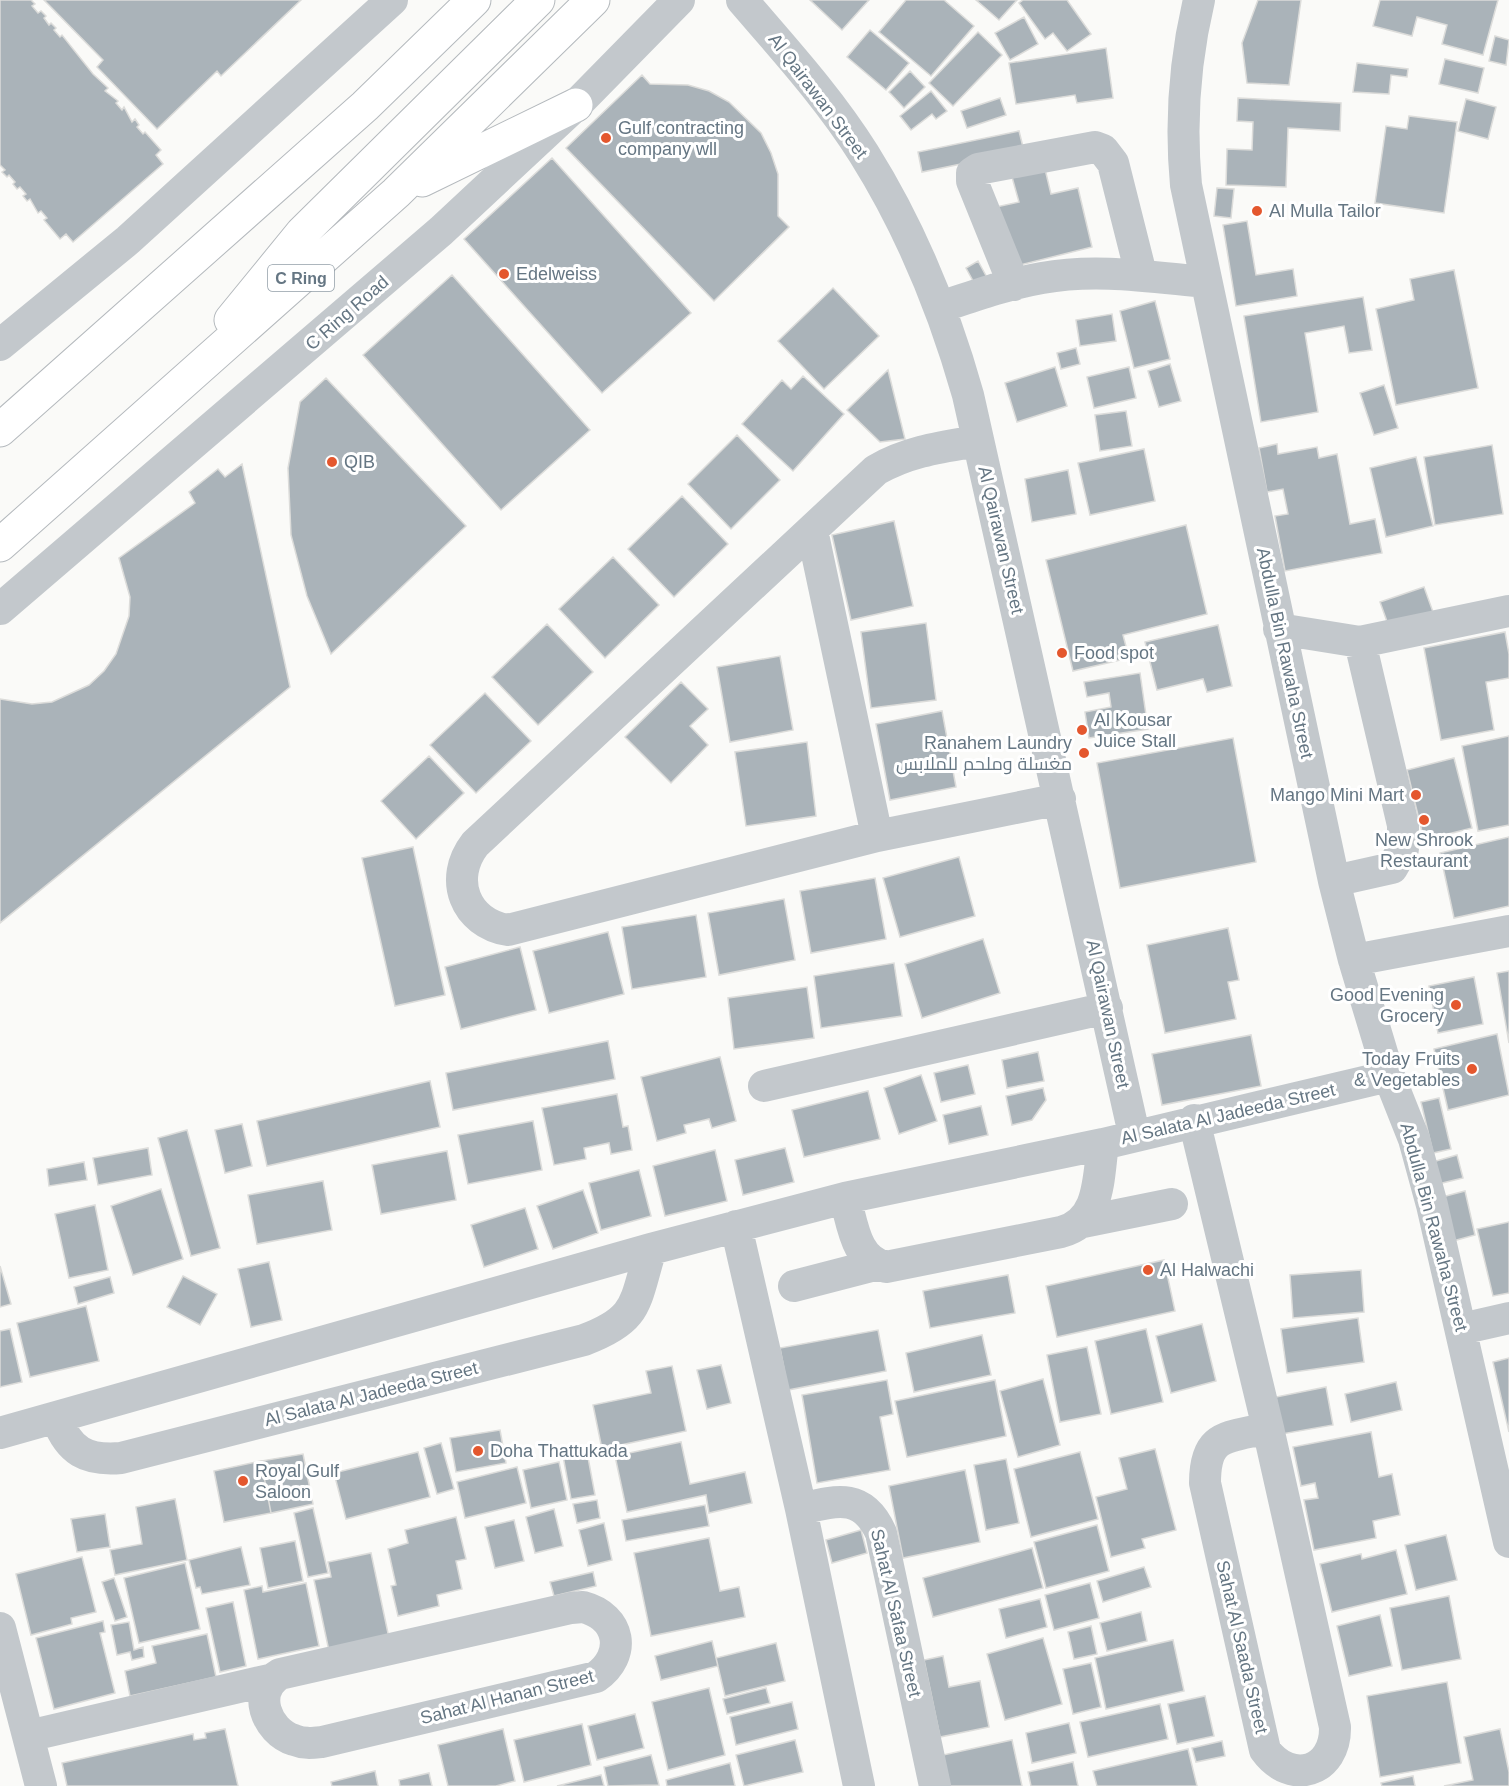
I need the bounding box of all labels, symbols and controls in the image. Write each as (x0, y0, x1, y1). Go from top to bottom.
street label: Al Qairawan Street (765, 30, 871, 162)
place label: Gulf contracting company wll (618, 118, 744, 159)
marker: Gulf contracting company wll (599, 131, 613, 145)
place label: Al Mulla Tailor (1269, 201, 1381, 221)
marker: Al Mulla Tailor (1250, 204, 1264, 218)
place label: Edelweiss (516, 264, 597, 284)
road number: C Ring (268, 265, 334, 291)
marker: Edelweiss (497, 267, 511, 281)
street label: C Ring Road (302, 272, 392, 354)
place label: QIB (344, 452, 375, 472)
marker: QIB (325, 455, 339, 469)
street label: Al Qairawan Street (974, 464, 1028, 616)
street label: Abdulla Bin Rawaha Street (1253, 546, 1317, 760)
place label: Food spot (1074, 643, 1154, 663)
marker: Food spot (1055, 646, 1069, 660)
place label: Al Kousar Juice Stall (1094, 710, 1176, 751)
marker: Al Kousar Juice Stall (1075, 723, 1089, 737)
place label: Ranahem Laundry مغسلة وملحم للملابس (896, 733, 1072, 776)
marker: Ranahem Laundry مغسلة وملحم للملابس (1077, 746, 1091, 760)
place label: Mango Mini Mart (1270, 785, 1404, 805)
marker: Mango Mini Mart (1409, 788, 1423, 802)
marker: New Shrook Restaurant (1417, 813, 1431, 827)
place label: New Shrook Restaurant (1375, 830, 1474, 871)
street label: Al Qairawan Street (1083, 938, 1133, 1090)
place label: Good Evening Grocery (1330, 985, 1444, 1026)
marker: Good Evening Grocery (1449, 998, 1463, 1012)
place label: Today Fruits & Vegetables (1354, 1049, 1460, 1090)
marker: Today Fruits & Vegetables (1465, 1062, 1479, 1076)
street label: Al Salata Al Jadeeda Street (1119, 1080, 1337, 1148)
street label: Abdulla Bin Rawaha Street (1396, 1121, 1472, 1333)
place label: Al Halwachi (1160, 1260, 1254, 1280)
marker: Al Halwachi (1141, 1263, 1155, 1277)
street label: Al Salata Al Jadeeda Street (262, 1358, 480, 1430)
place label: Doha Thattukada (490, 1441, 629, 1461)
marker: Doha Thattukada (471, 1444, 485, 1458)
place label: Royal Gulf Saloon (255, 1461, 340, 1502)
marker: Royal Gulf Saloon (236, 1474, 250, 1488)
street label: Sahat Al Safaa Street (867, 1527, 925, 1699)
street label: Sahat Al Saada Street (1212, 1558, 1272, 1736)
street label: Sahat Al Hanan Street (418, 1666, 596, 1728)

